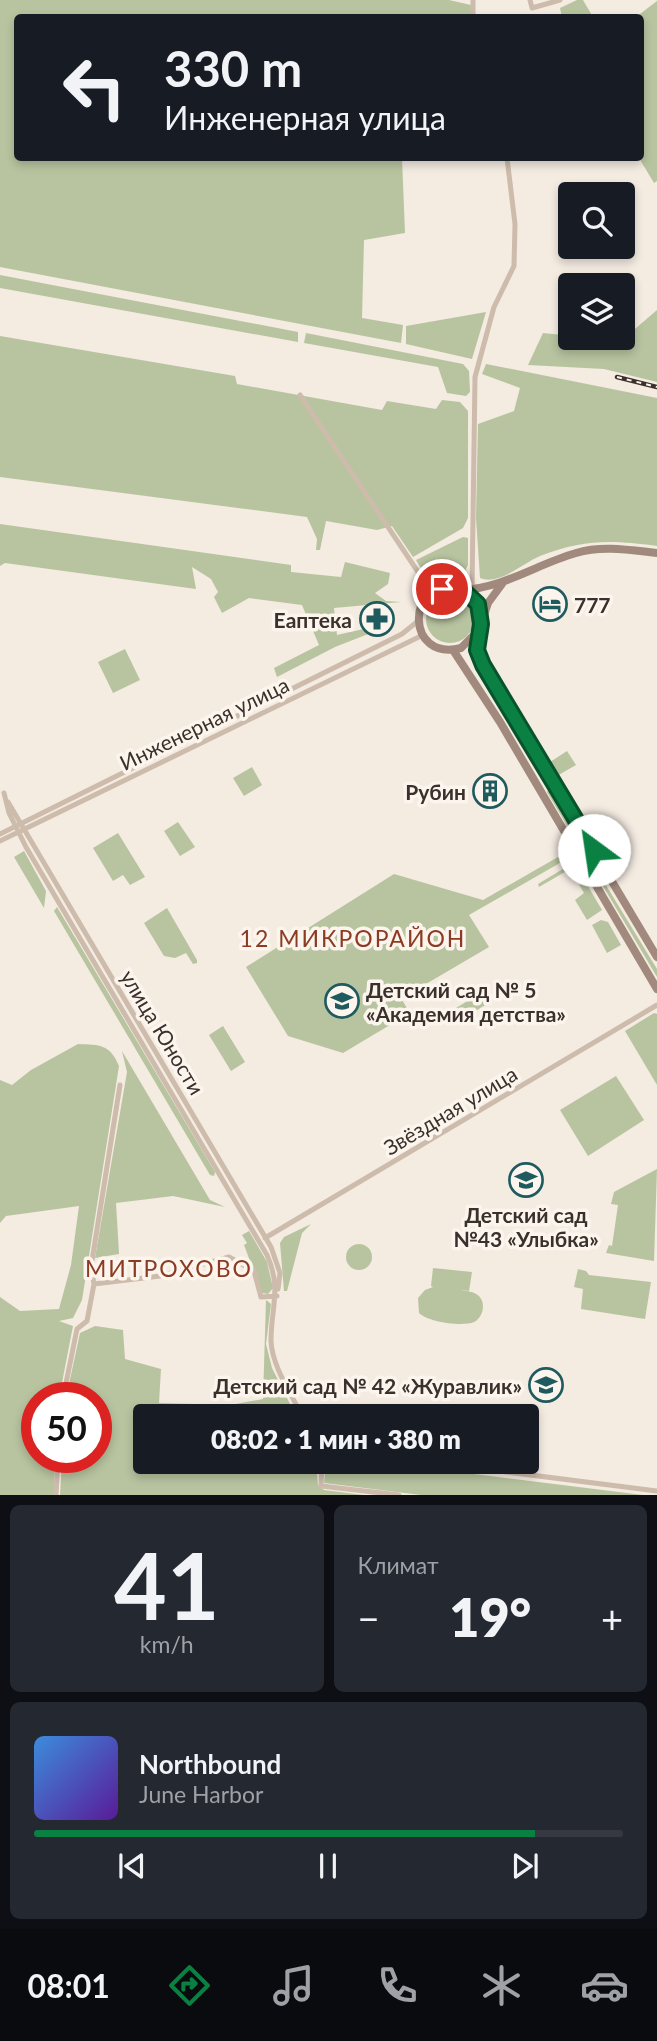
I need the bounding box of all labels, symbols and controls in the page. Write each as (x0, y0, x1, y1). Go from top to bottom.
text: 330 m (164, 39, 302, 97)
icon: left (49, 42, 140, 133)
text: Инженерная улица (164, 98, 446, 137)
map controls (558, 182, 635, 350)
button: search (558, 182, 635, 259)
button: layers (558, 273, 635, 350)
pin (412, 559, 472, 619)
icon: arrive (423, 570, 461, 608)
hotel icon: 777 (531, 585, 569, 623)
place label: 777 (574, 592, 611, 617)
pharmacy icon: Еаптека (358, 600, 396, 638)
place label: Еаптека (274, 607, 352, 632)
street label: Инженерная улица (115, 671, 293, 775)
building icon: Рубин (471, 772, 509, 810)
place label: Рубин (405, 779, 466, 804)
position arrow (557, 813, 631, 887)
district label: 12 МИКРОРАЙОН (240, 924, 466, 952)
street label: улица Юности (116, 965, 210, 1099)
place label: Детский сад № 5 «Академия детства» (366, 977, 566, 1026)
school or university icon: Детский сад № 5 «Академия детства» (323, 982, 361, 1020)
street label: Звёздная улица (379, 1060, 521, 1160)
school or university icon: Детский сад №43 «Улыбка» (507, 1161, 545, 1199)
place label: Детский сад №43 «Улыбка» (453, 1202, 599, 1251)
district label: МИТРОХОВО (85, 1254, 253, 1282)
school or university icon: Детский сад № 42 «Журавлик» (527, 1366, 565, 1404)
place label: Детский сад № 42 «Журавлик» (214, 1373, 522, 1398)
speed limit sign: 50 (21, 1382, 112, 1473)
text: 08:02 · 1 мин · 380 m (211, 1423, 461, 1455)
text: 41 (114, 1530, 220, 1639)
text: Климат (358, 1551, 439, 1579)
text: 19° (449, 1586, 531, 1648)
text: − (358, 1595, 380, 1641)
text: + (601, 1595, 623, 1641)
text: km/h (140, 1630, 194, 1658)
text: Northbound (139, 1748, 281, 1780)
text: June Harbor (139, 1780, 263, 1808)
icon: previous (113, 1847, 151, 1885)
icon: pause (309, 1847, 347, 1885)
icon: next (506, 1847, 544, 1885)
icon: directions (165, 1961, 214, 2010)
icon: music (269, 1961, 318, 2010)
icon: phone (373, 1961, 422, 2010)
icon: climate (477, 1961, 526, 2010)
icon: car (580, 1961, 629, 2010)
text: 08:01 (27, 1966, 110, 2005)

